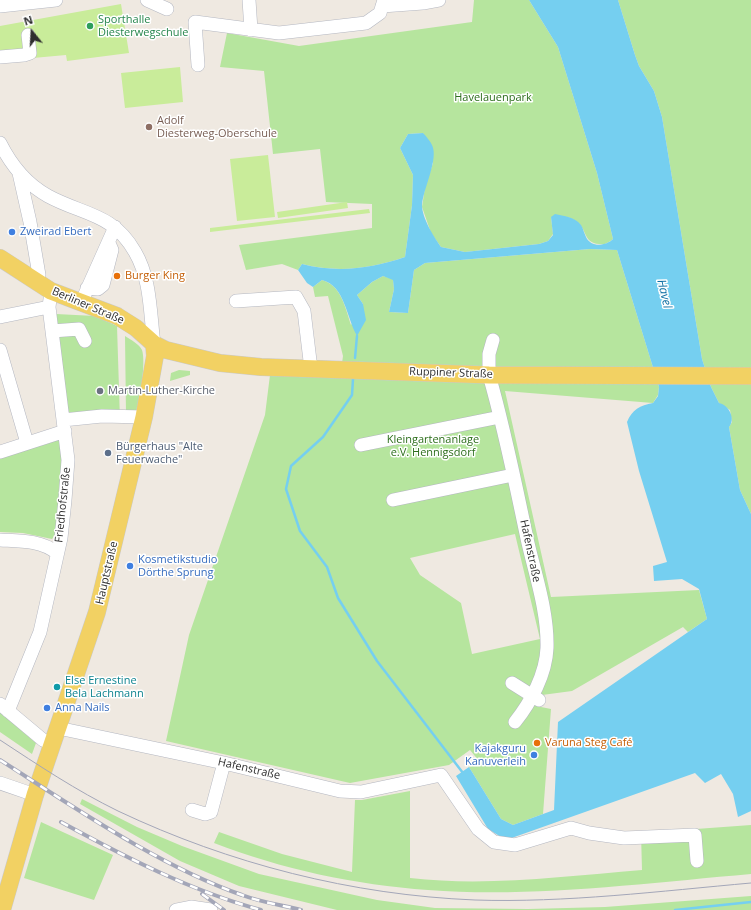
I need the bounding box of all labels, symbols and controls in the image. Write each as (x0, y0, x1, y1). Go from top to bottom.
north arrow (12, 12, 52, 52)
text: N (22, 12, 35, 29)
place label: Sporthalle Diesterwegschule (98, 13, 188, 39)
marker: Sporthalle Diesterwegschule (85, 21, 95, 31)
park label: Havelauenpark (454, 91, 532, 105)
place label: Adolf Diesterweg-Oberschule (157, 114, 277, 140)
marker: Adolf Diesterweg-Oberschule (144, 122, 154, 132)
place label: Zweirad Ebert (20, 225, 91, 239)
marker: Zweirad Ebert (7, 227, 17, 237)
place label: Burger King (125, 269, 185, 283)
marker: Burger King (112, 271, 122, 281)
water label: Havel (654, 278, 674, 310)
street label: Berliner Straße (50, 285, 126, 327)
street label: Ruppiner Straße (409, 365, 493, 381)
place label: Martin-Luther-Kirche (108, 384, 215, 398)
marker: Martin-Luther-Kirche (95, 386, 105, 396)
park label: Kleingartenanlage e.V. Hennigsdorf (387, 433, 479, 459)
place label: Bürgerhaus "Alte Feuerwache" (116, 440, 203, 466)
marker: Bürgerhaus "Alte Feuerwache" (103, 448, 113, 458)
street label: Friedhofstraße (52, 467, 74, 543)
street label: Hafenstraße (517, 519, 543, 583)
street label: Hauptstraße (93, 540, 121, 606)
place label: Kosmetikstudio Dörthe Sprung (138, 553, 217, 579)
marker: Kosmetikstudio Dörthe Sprung (125, 561, 135, 571)
place label: Else Ernestine Bela Lachmann (65, 674, 144, 700)
marker: Else Ernestine Bela Lachmann (52, 682, 62, 692)
place label: Anna Nails (55, 701, 110, 715)
marker: Anna Nails (42, 703, 52, 713)
place label: Varuna Steg Café (545, 736, 633, 750)
marker: Varuna Steg Café (532, 738, 542, 748)
place label: Kajakguru Kanuverleih (465, 742, 526, 768)
marker: Kajakguru Kanuverleih (529, 750, 539, 760)
street label: Hafenstraße (217, 755, 281, 783)

